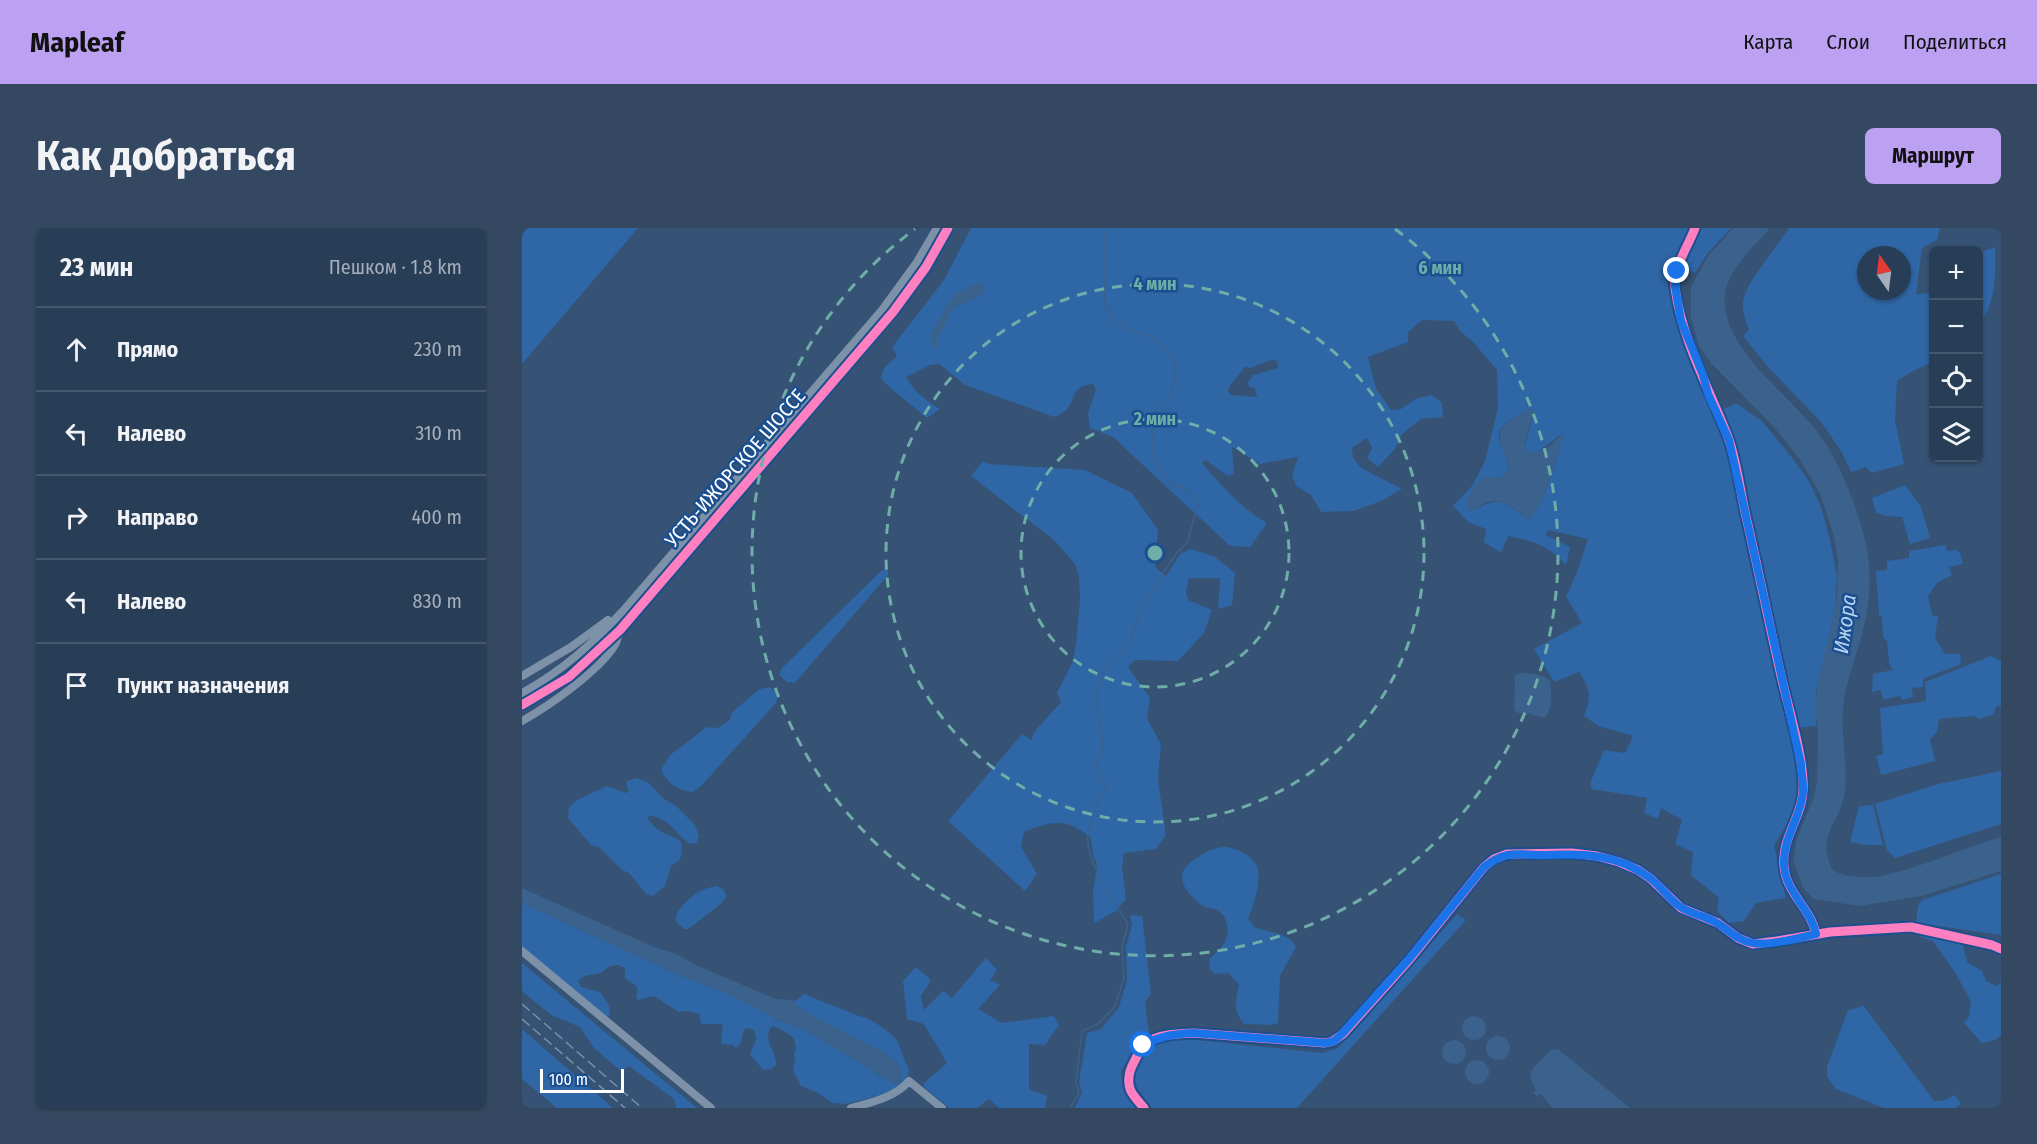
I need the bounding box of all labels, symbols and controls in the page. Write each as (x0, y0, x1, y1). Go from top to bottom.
text: Mapleaf (30, 26, 124, 59)
text: Карта (1743, 29, 1793, 55)
text: Слои (1826, 29, 1870, 55)
text: Поделиться (1903, 29, 2007, 55)
button: Маршрут (1865, 128, 2001, 184)
text: Как добраться (36, 131, 296, 181)
north arrow (1857, 246, 1911, 300)
map controls (1929, 246, 1983, 462)
button: + (1929, 246, 1983, 300)
text: 23 мин (60, 252, 133, 283)
text: Пешком · 1.8 km (329, 255, 462, 279)
text: 6 мин (1418, 257, 1462, 279)
route end (1663, 257, 1689, 283)
text: 4 мин (1133, 273, 1177, 295)
button: − (1929, 300, 1983, 354)
icon: ahead (60, 333, 93, 366)
text: Прямо (117, 336, 178, 363)
text: 230 m (414, 337, 462, 361)
button: locate (1929, 354, 1983, 408)
street label: УСТЬ-ИЖОРСКОЕ ШОССЕ (659, 384, 810, 553)
text: 2 мин (1133, 408, 1176, 430)
button: layers (1929, 408, 1983, 462)
icon: left (60, 417, 93, 450)
text: Налево (117, 420, 186, 447)
text: 310 m (415, 421, 462, 445)
icon: right (60, 501, 93, 534)
text: Направо (117, 504, 198, 531)
text: 400 m (411, 505, 462, 529)
centre of rings (1145, 543, 1165, 563)
icon: left (60, 585, 93, 618)
text: Налево (117, 588, 186, 615)
text: 830 m (412, 589, 462, 613)
water label: Ижора (1828, 593, 1862, 655)
icon: arrive (60, 669, 93, 702)
text: Пункт назначения (117, 672, 289, 699)
route start (1129, 1031, 1155, 1057)
scale bar (540, 1066, 624, 1094)
text: 100 m (549, 1070, 588, 1089)

